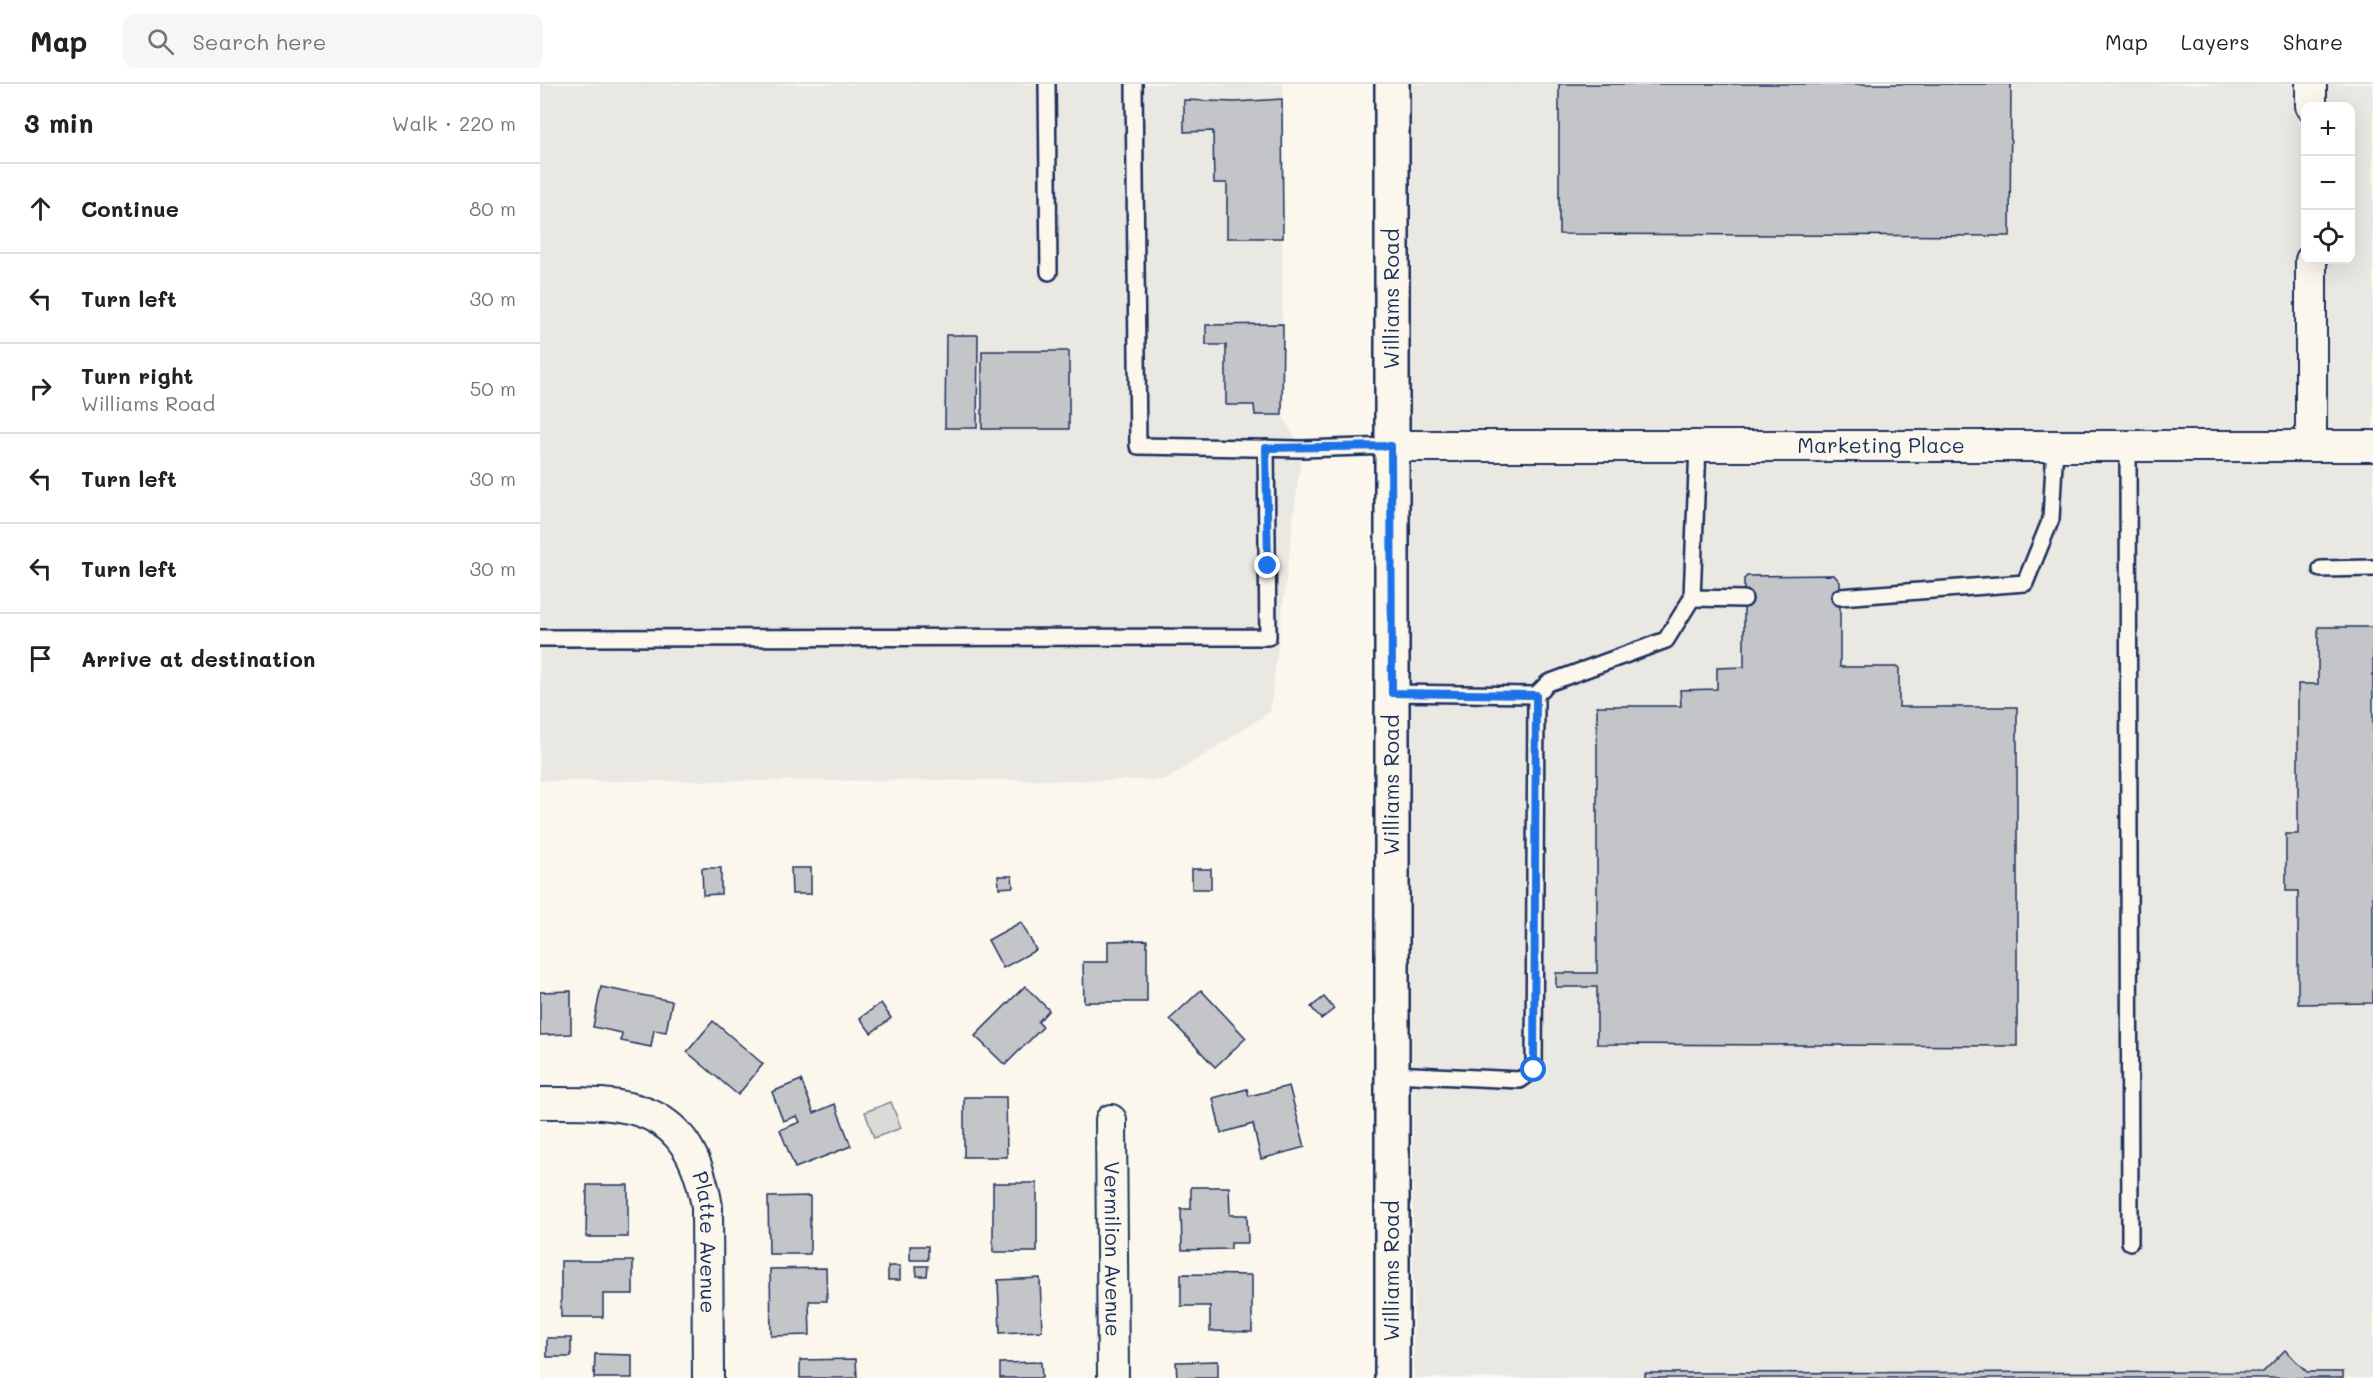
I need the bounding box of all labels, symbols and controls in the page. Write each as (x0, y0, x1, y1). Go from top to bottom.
search box (123, 14, 543, 68)
text: Map (30, 23, 87, 59)
icon: search (144, 25, 177, 58)
text: Search here (192, 27, 326, 56)
text: Map (2105, 28, 2148, 55)
text: Layers (2181, 28, 2250, 55)
text: Share (2283, 28, 2343, 55)
map controls (2301, 102, 2355, 264)
button: + (2301, 102, 2355, 156)
text: 3 min (24, 106, 93, 140)
text: Walk · 220 m (392, 110, 516, 136)
button: − (2301, 156, 2355, 210)
icon: ahead (24, 192, 57, 225)
text: Continue (81, 194, 179, 223)
text: 80 m (469, 195, 516, 221)
button: locate (2301, 210, 2355, 264)
street label: Williams Road (1377, 229, 1404, 369)
icon: left (24, 282, 57, 315)
text: Turn left (81, 284, 177, 313)
text: 30 m (470, 285, 516, 311)
text: Turn right (81, 361, 193, 390)
icon: right (24, 372, 57, 405)
text: 50 m (470, 375, 516, 401)
text: Williams Road (81, 390, 215, 416)
street label: Marketing Place (1797, 431, 1965, 458)
icon: left (24, 462, 57, 495)
text: Turn left (81, 464, 177, 493)
text: 30 m (470, 465, 516, 491)
icon: left (24, 552, 57, 585)
route end (1254, 552, 1280, 578)
text: Turn left (81, 554, 177, 583)
text: 30 m (470, 555, 516, 581)
icon: arrive (24, 642, 57, 675)
text: Arrive at destination (81, 644, 316, 673)
street label: Williams Road (1377, 715, 1404, 855)
route start (1520, 1056, 1546, 1082)
street label: Vermilion Avenue (1099, 1161, 1128, 1337)
street label: Platte Avenue (687, 1168, 723, 1313)
street label: Williams Road (1377, 1201, 1404, 1341)

